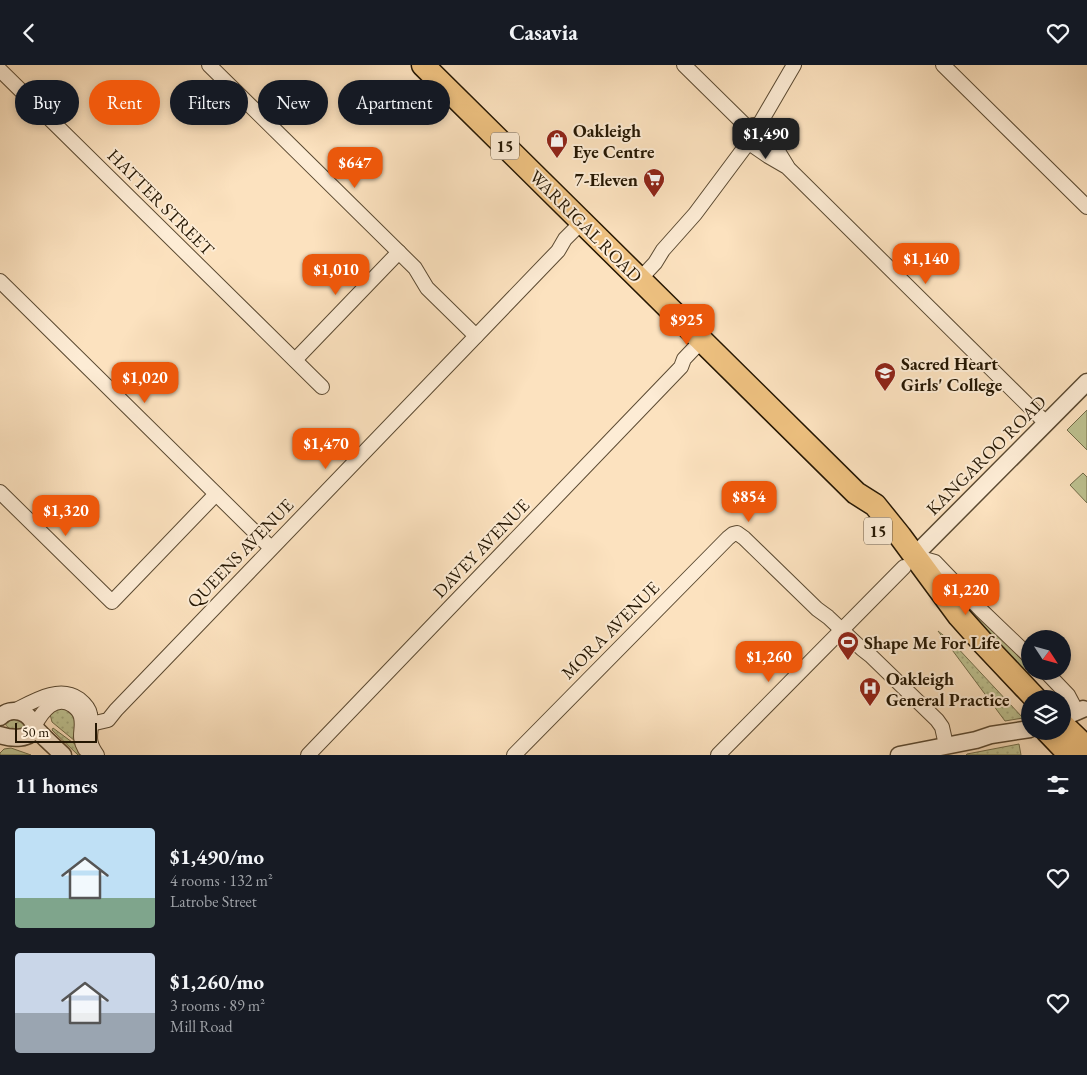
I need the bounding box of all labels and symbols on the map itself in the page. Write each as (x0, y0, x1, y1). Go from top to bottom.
pin: $1,490 (725, 117, 807, 160)
place label: Oakleigh Eye Centre (573, 119, 655, 163)
shop icon: Oakleigh Eye Centre (545, 128, 569, 159)
road number: 15 (491, 133, 519, 159)
street label: HATTER STREET (103, 144, 220, 261)
pin: $647 (325, 147, 385, 189)
street label: WARRIGAL ROAD (525, 165, 647, 287)
supermarket icon: 7-Eleven (642, 167, 666, 198)
place label: 7-Eleven (574, 168, 638, 191)
pin: $1,140 (885, 243, 967, 285)
pin: $1,010 (295, 253, 377, 296)
pin: $925 (657, 303, 717, 346)
place label: Sacred Heart Girls' College (901, 352, 1003, 396)
pin: $1,020 (104, 361, 186, 404)
school or university icon: Sacred Heart Girls' College (873, 361, 897, 392)
street label: KANGAROO ROAD (921, 390, 1051, 520)
pin: $1,470 (285, 427, 367, 470)
pin: $854 (719, 481, 779, 523)
street label: QUEENS AVENUE (182, 493, 298, 613)
street label: DAVEY AVENUE (428, 494, 534, 602)
pin: $1,320 (25, 495, 107, 537)
road number: 15 (864, 517, 892, 545)
pin: $1,220 (925, 573, 1007, 616)
street label: MORA AVENUE (556, 576, 664, 684)
sports icon: Shape Me For Life (836, 630, 860, 661)
north arrow (1021, 630, 1071, 680)
place label: Shape Me For Life (864, 631, 1000, 654)
pin: $1,260 (728, 641, 810, 683)
place label: Oakleigh General Practice (886, 667, 1010, 711)
hospital icon: Oakleigh General Practice (858, 676, 882, 707)
scale bar (15, 720, 98, 743)

